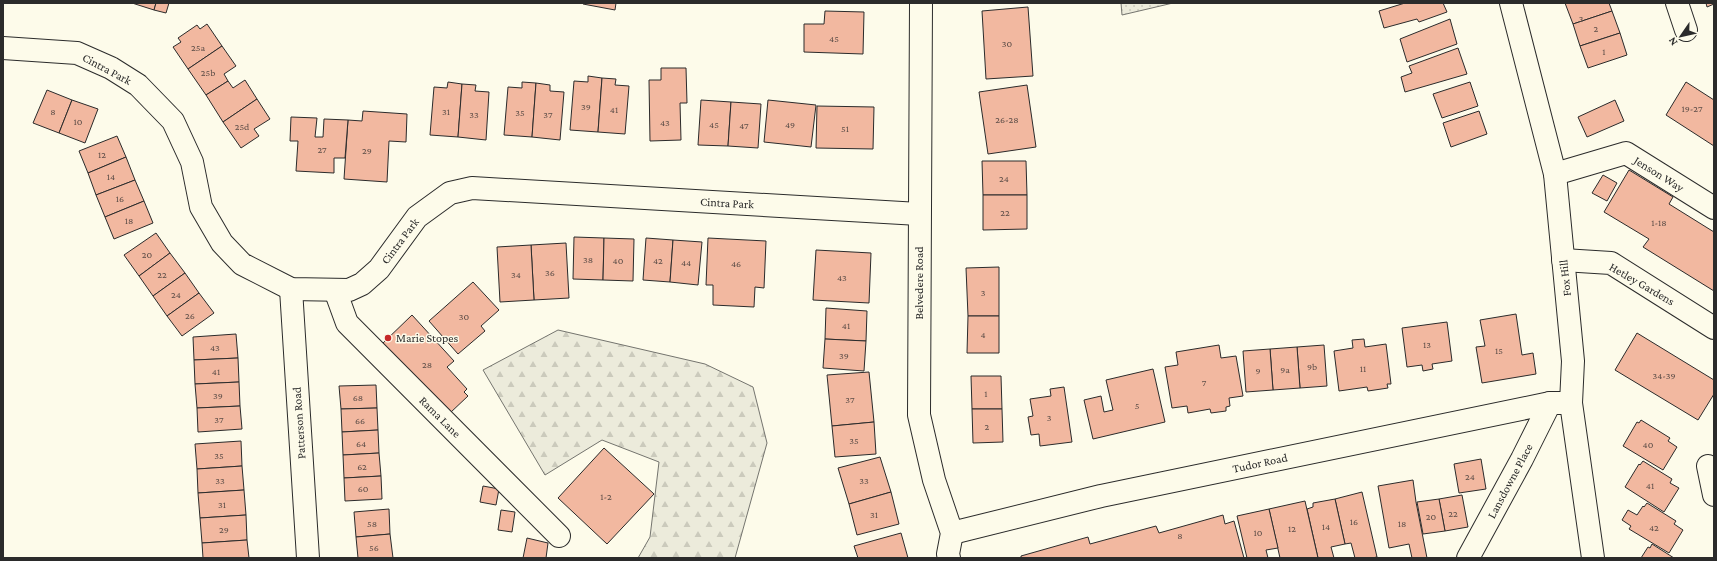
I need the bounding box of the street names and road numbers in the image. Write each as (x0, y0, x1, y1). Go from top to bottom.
street label: Cintra Park (80, 50, 134, 88)
street label: Jenson Way (1631, 153, 1687, 195)
street label: Cintra Park (700, 195, 754, 211)
street label: Cintra Park (378, 215, 422, 267)
street label: Belvedere Road (912, 246, 926, 320)
street label: Fox Hill (1556, 259, 1574, 297)
street label: Hetley Gardens (1607, 260, 1677, 309)
street label: Patterson Road (289, 386, 309, 460)
street label: Rama Lane (416, 393, 464, 441)
street label: Lansdowne Place (1484, 441, 1536, 521)
street label: Tudor Road (1231, 450, 1289, 476)

